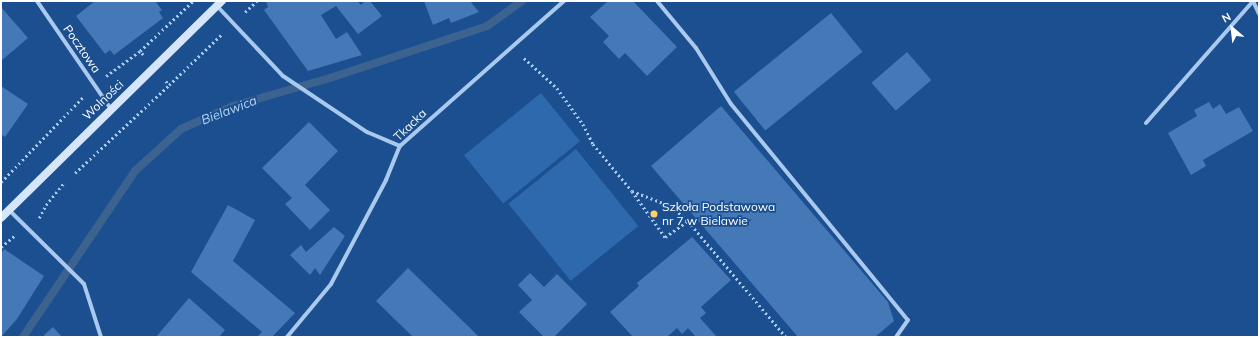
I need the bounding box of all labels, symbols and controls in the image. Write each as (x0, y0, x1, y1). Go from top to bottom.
north arrow (1212, 8, 1252, 48)
text: N (1219, 9, 1233, 26)
street label: Pocztowa (60, 22, 104, 76)
street label: Wolności (80, 77, 126, 123)
water label: Bielawica (199, 92, 259, 128)
street label: Tkacka (391, 106, 429, 144)
place label: Szkoła Podstawowa nr 7 w Bielawie (662, 200, 775, 228)
marker: Szkoła Podstawowa nr 7 w Bielawie (649, 209, 659, 219)

